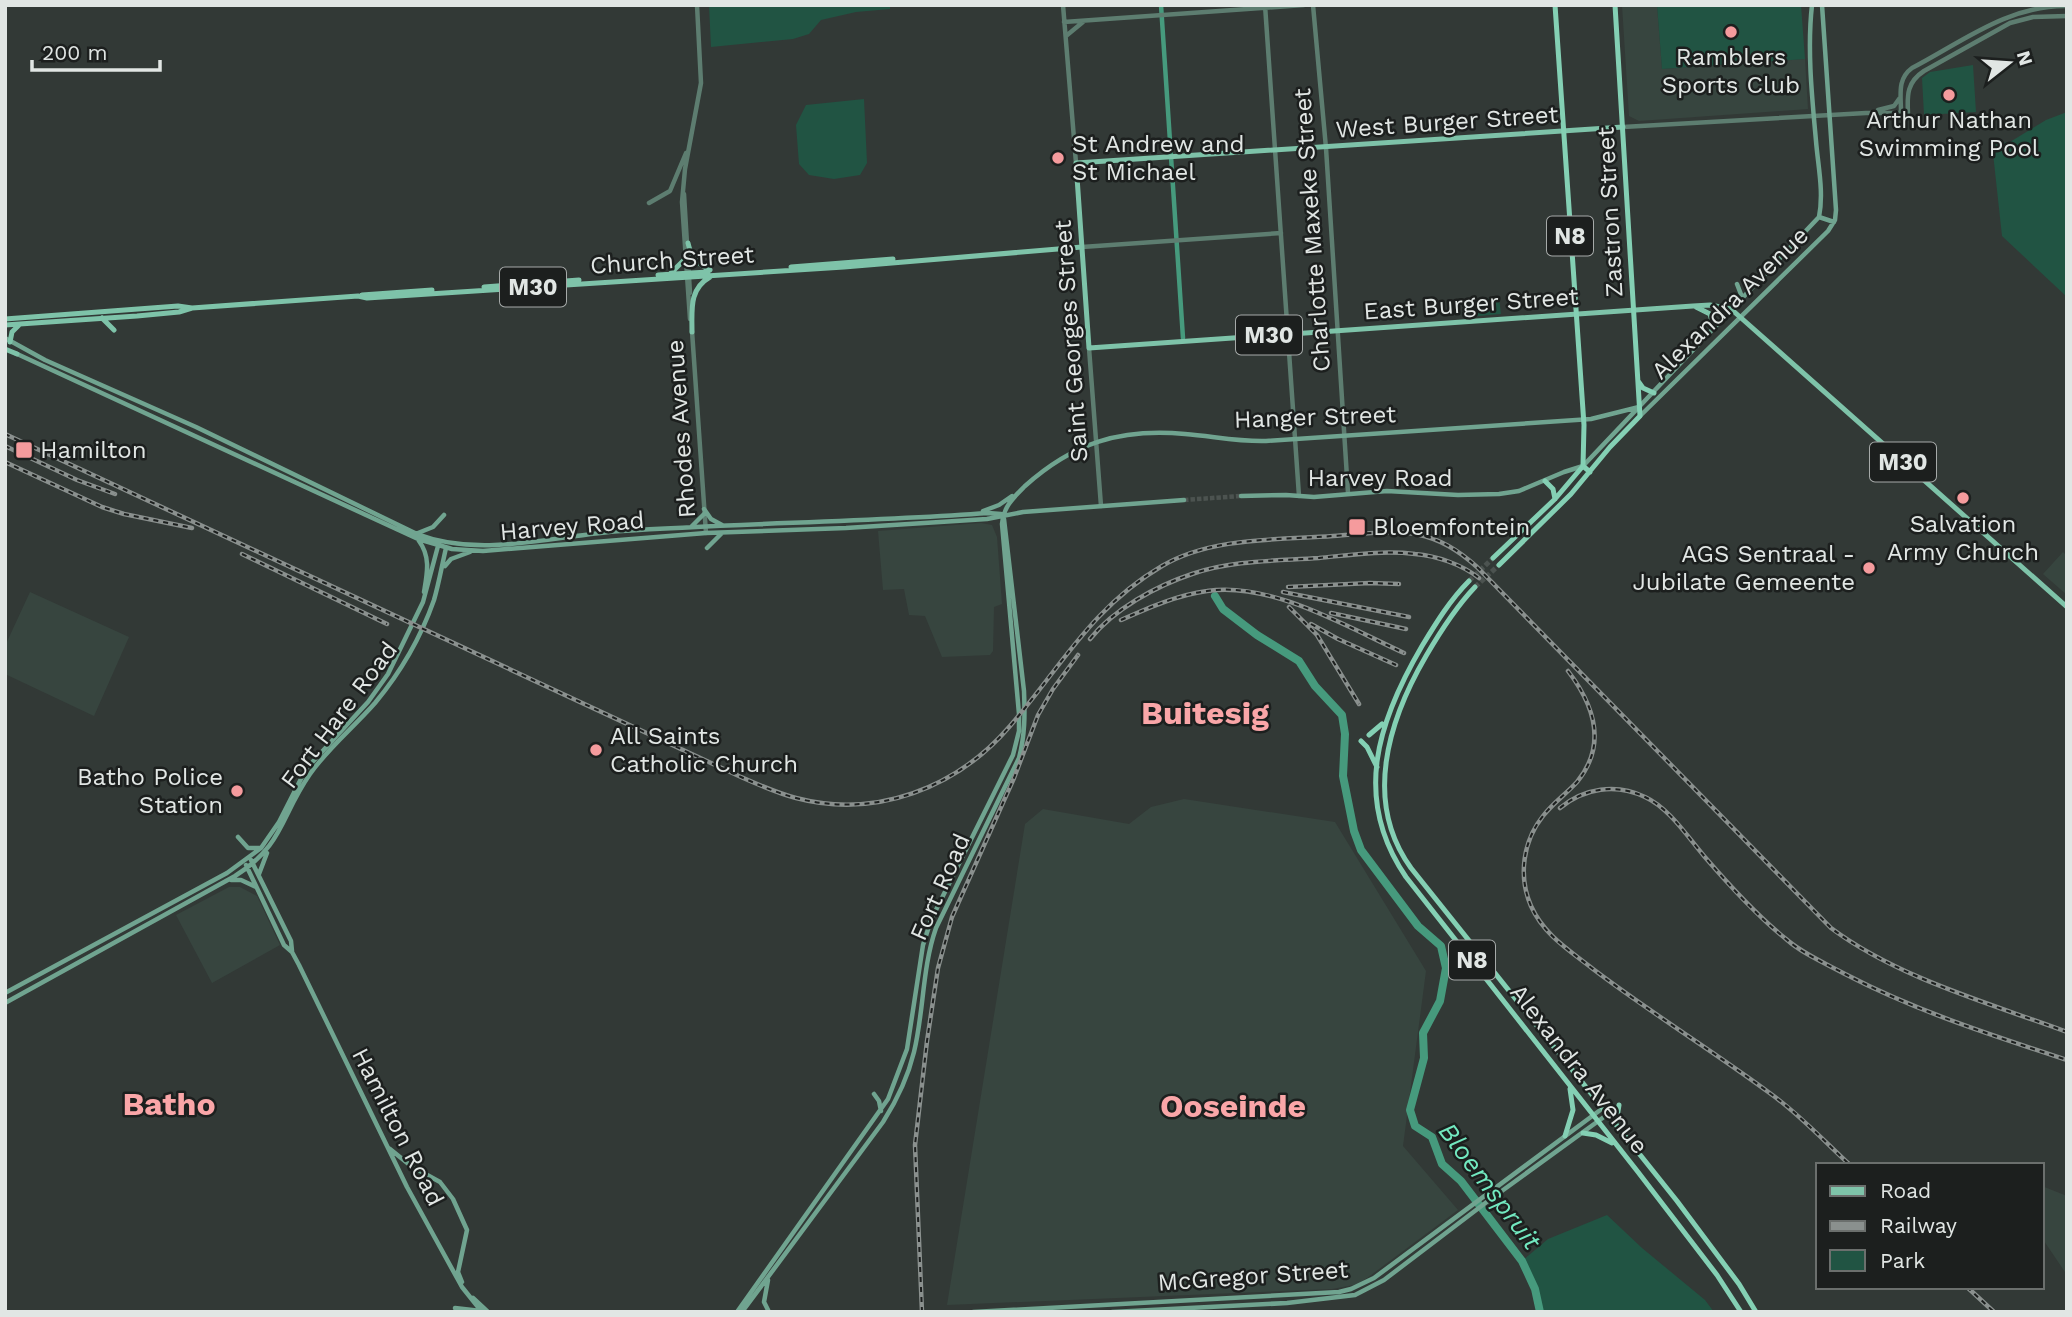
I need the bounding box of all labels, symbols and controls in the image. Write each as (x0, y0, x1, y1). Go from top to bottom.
marker: Ramblers Sports Club (1723, 24, 1739, 40)
scale bar (32, 28, 159, 72)
north arrow (1974, 28, 2044, 98)
text: 200 m (42, 40, 108, 65)
place label: Ramblers Sports Club (1662, 43, 1800, 99)
text: N (2012, 48, 2038, 68)
street label: Charlotte Maxeke Street (1288, 87, 1336, 373)
marker: Arthur Nathan Swimming Pool (1941, 87, 1957, 103)
street label: West Burger Street (1335, 100, 1559, 144)
place label: Arthur Nathan Swimming Pool (1859, 106, 2040, 162)
street label: Zastron Street (1592, 126, 1628, 298)
place label: St Andrew and St Michael (1072, 130, 1245, 186)
marker: St Andrew and St Michael (1050, 150, 1066, 166)
road number: N8 (1547, 216, 1593, 256)
street label: Saint Georges Street (1049, 219, 1093, 463)
street label: Alexandra Avenue (1646, 221, 1814, 385)
street label: Church Street (589, 240, 755, 280)
road number: M30 (500, 268, 566, 306)
street label: East Burger Street (1362, 283, 1580, 325)
road number: M30 (1236, 316, 1302, 354)
street label: Rhodes Avenue (661, 339, 701, 519)
street label: Hanger Street (1233, 400, 1397, 434)
place label: Hamilton (40, 436, 147, 464)
marker: Hamilton (14, 440, 34, 460)
road number: M30 (1870, 442, 1936, 482)
street label: Harvey Road (1307, 464, 1453, 492)
marker: Salvation Army Church (1955, 490, 1971, 506)
street label: Harvey Road (498, 506, 646, 546)
place label: Salvation Army Church (1887, 510, 2039, 566)
place label: Bloemfontein (1373, 513, 1530, 541)
marker: Bloemfontein (1347, 517, 1367, 537)
place label: AGS Sentraal - Jubilate Gemeente (1632, 540, 1855, 596)
marker: AGS Sentraal - Jubilate Gemeente (1861, 560, 1877, 576)
street label: Fort Hare Road (275, 636, 403, 794)
district label: Buitesig (1141, 694, 1269, 732)
place label: All Saints Catholic Church (610, 722, 798, 778)
marker: All Saints Catholic Church (588, 742, 604, 758)
place label: Batho Police Station (77, 763, 223, 819)
marker: Batho Police Station (229, 783, 245, 799)
street label: Fort Road (904, 829, 976, 945)
road number: N8 (1449, 940, 1495, 979)
street label: Alexandra Avenue (1504, 979, 1654, 1159)
street label: Hamilton Road (346, 1043, 450, 1211)
district label: Batho (122, 1085, 216, 1123)
district label: Ooseinde (1160, 1087, 1306, 1125)
water label: Bloemspruit (1433, 1117, 1548, 1256)
legend (1816, 1163, 2044, 1289)
text: Road (1880, 1178, 1931, 1203)
text: Railway (1880, 1213, 1957, 1238)
text: Park (1880, 1248, 1925, 1273)
street label: McGregor Street (1157, 1255, 1349, 1297)

